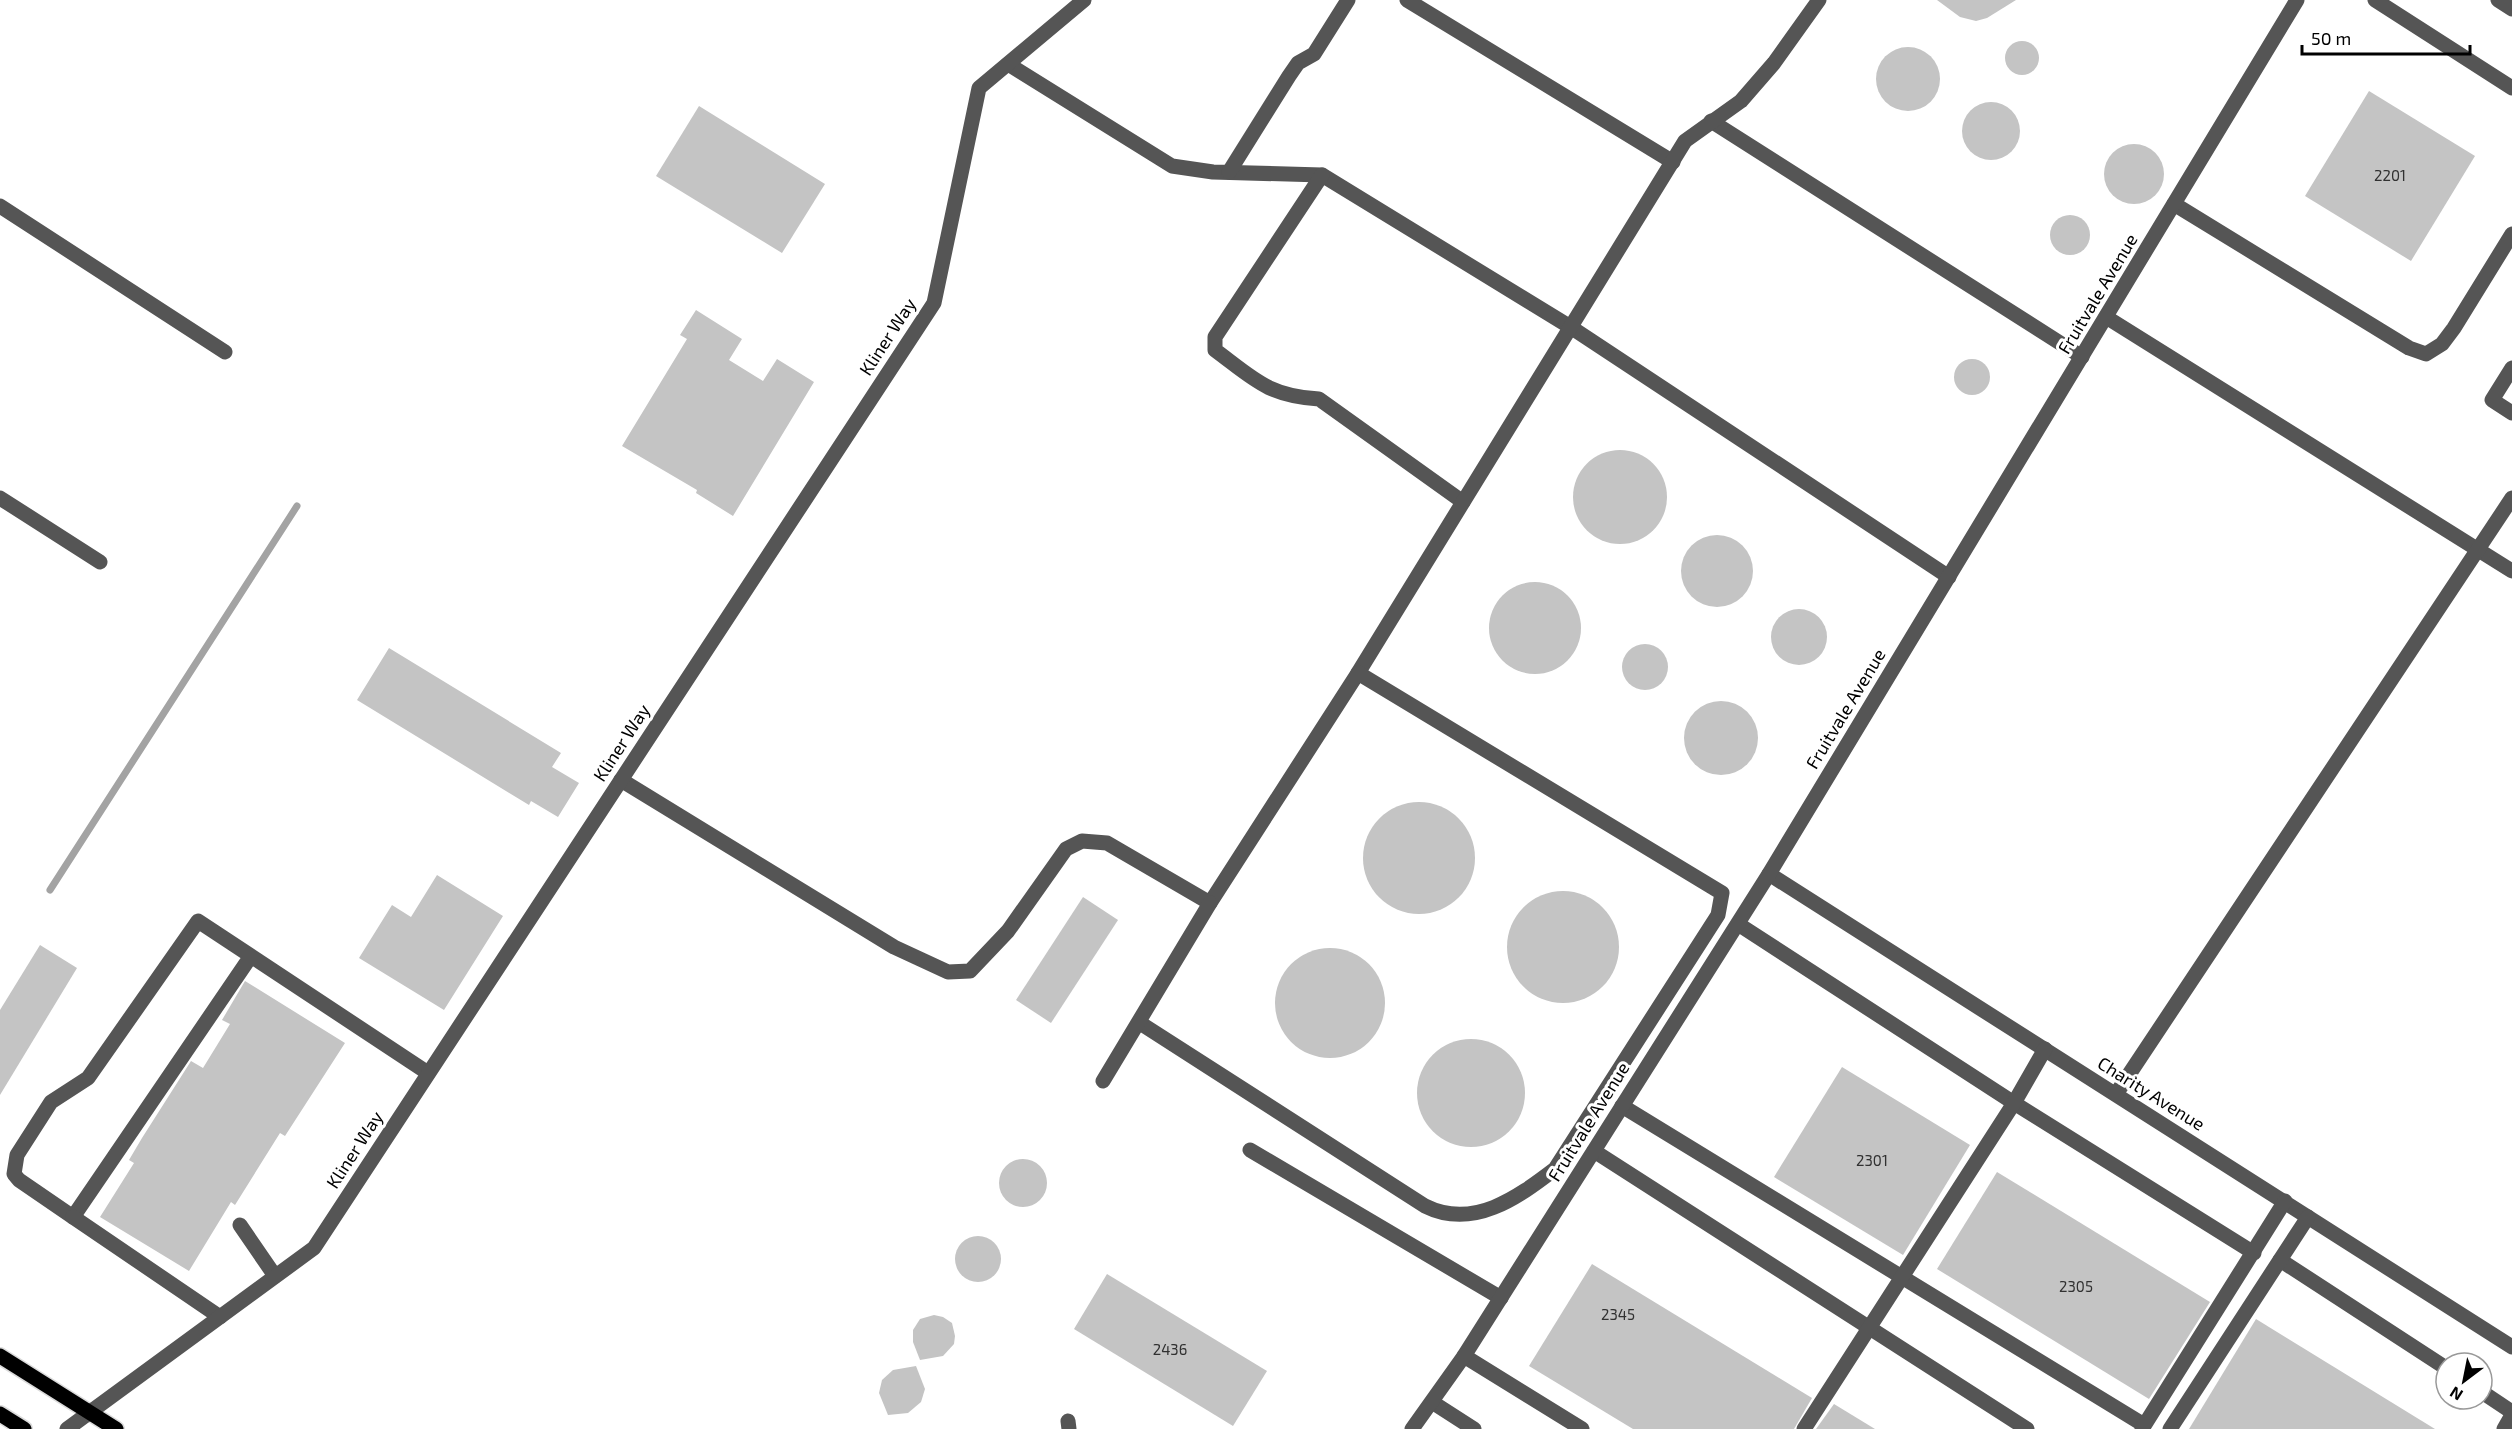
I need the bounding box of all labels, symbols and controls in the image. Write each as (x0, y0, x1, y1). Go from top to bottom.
scale bar (2302, 18, 2470, 56)
text: 50 m (2311, 27, 2351, 49)
house number: 2201 (2374, 166, 2406, 184)
street label: Fruitvale Avenue (2053, 229, 2142, 358)
street label: Kliner Way (854, 293, 920, 379)
street label: Fruitvale Avenue (1801, 644, 1890, 773)
street label: Kliner Way (588, 699, 654, 785)
street label: Charity Avenue (2094, 1051, 2209, 1135)
street label: Fruitvale Avenue (1543, 1058, 1634, 1185)
street label: Kliner Way (321, 1106, 387, 1192)
house number: 2301 (1856, 1151, 1888, 1169)
house number: 2305 (2059, 1277, 2093, 1295)
house number: 2345 (1601, 1305, 1635, 1323)
house number: 2436 (1153, 1340, 1187, 1358)
north arrow (2434, 1351, 2494, 1411)
text: N (2446, 1383, 2466, 1405)

